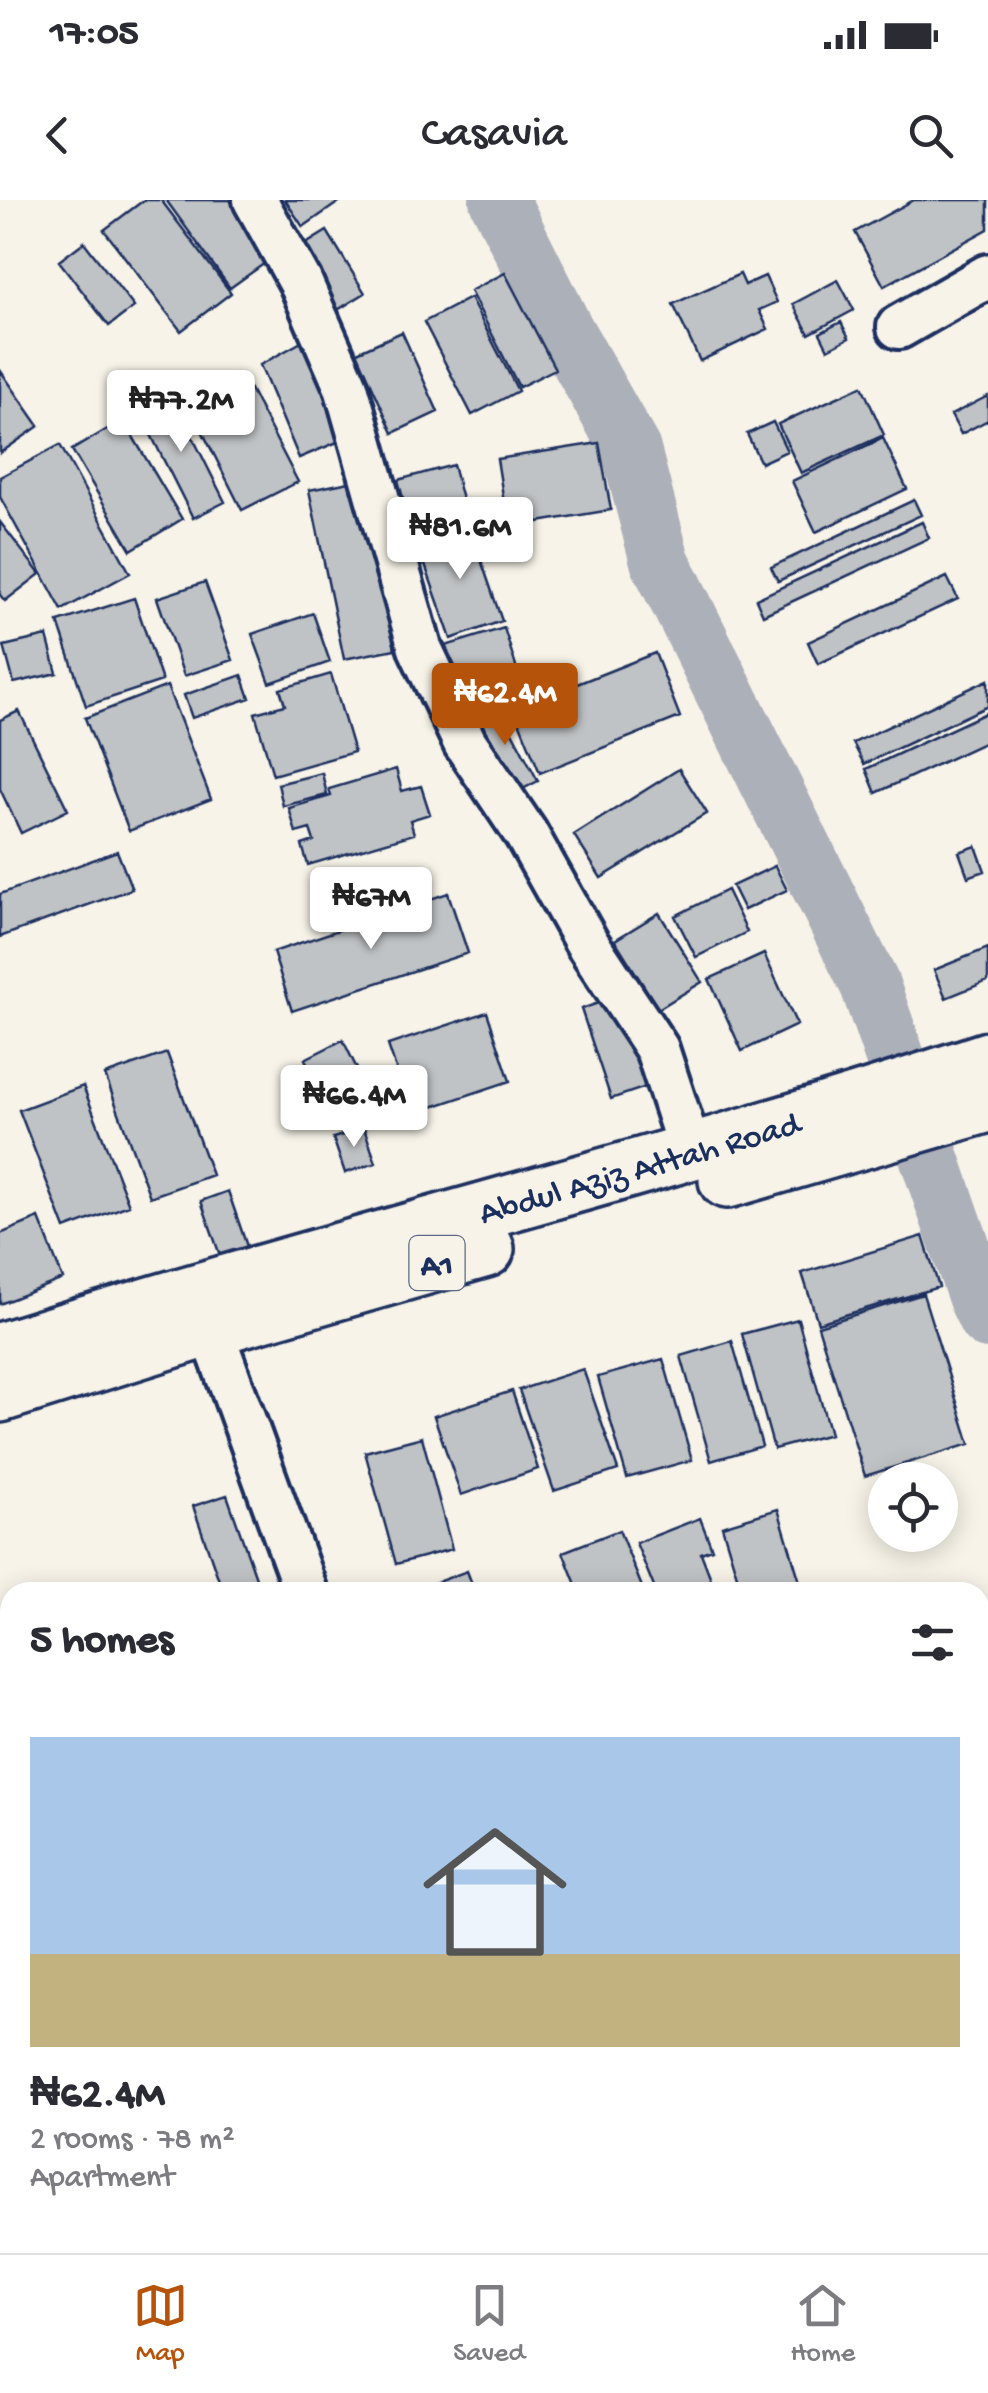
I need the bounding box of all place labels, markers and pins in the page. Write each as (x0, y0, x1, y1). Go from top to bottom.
pin: ₦77.2M (100, 370, 262, 455)
pin: ₦81.6M (379, 497, 541, 582)
pin: ₦62.4M (424, 663, 586, 748)
pin: ₦67M (312, 867, 430, 952)
pin: ₦66.4M (273, 1065, 435, 1150)

